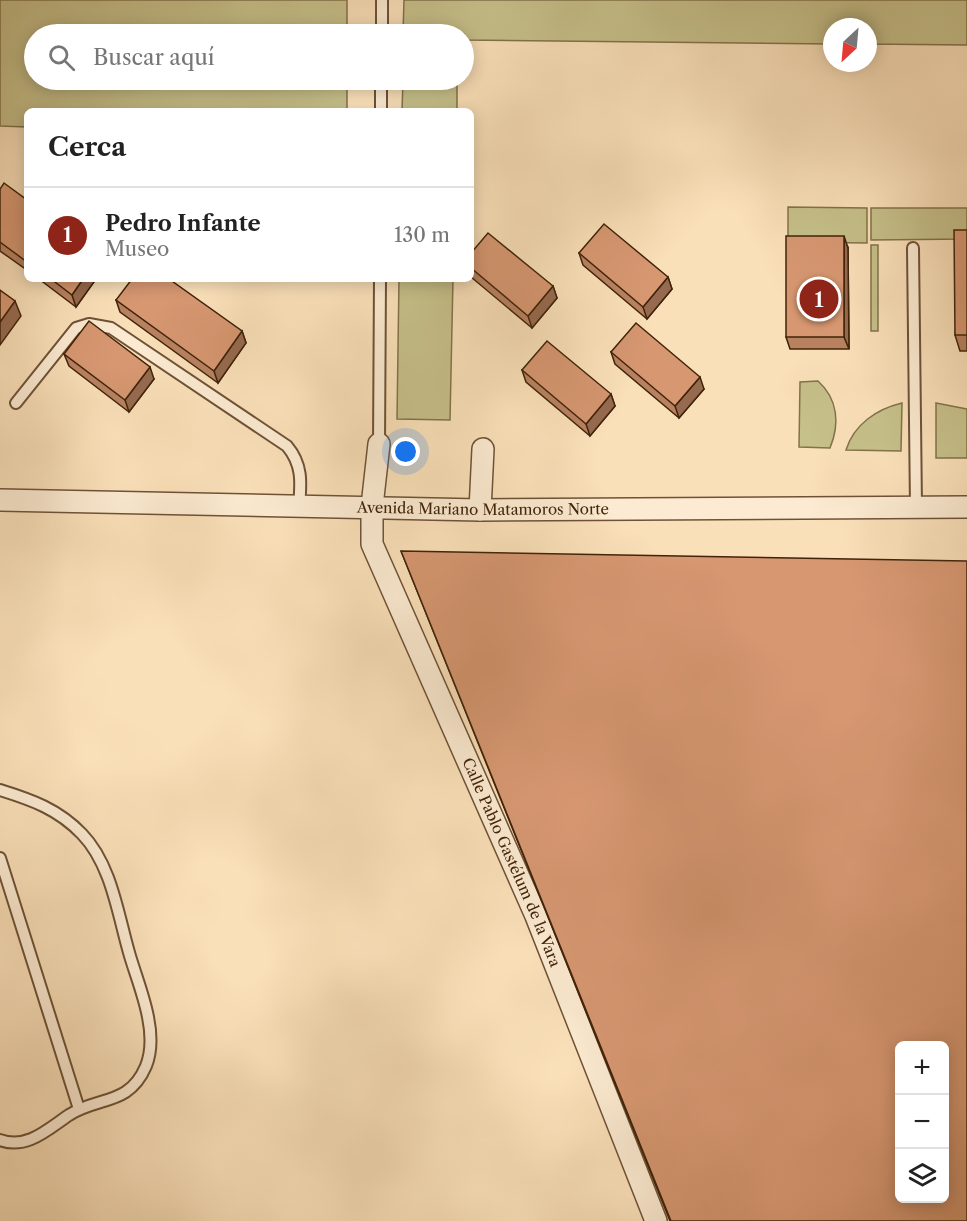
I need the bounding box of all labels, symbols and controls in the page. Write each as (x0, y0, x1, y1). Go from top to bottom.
north arrow (823, 18, 877, 72)
search box (24, 24, 474, 90)
icon: search (45, 41, 78, 74)
text: Buscar aquí (93, 44, 215, 71)
text: Cerca (48, 131, 126, 163)
text: Pedro Infante (105, 210, 261, 237)
text: 1 (63, 223, 72, 247)
text: 130 m (394, 223, 450, 247)
text: Museo (105, 237, 169, 261)
pin: 1 (800, 276, 838, 322)
your location (391, 437, 420, 466)
street label: Avenida Mariano Matamoros Norte (356, 497, 609, 519)
street label: Calle Pablo Gastélum de la Vara (458, 755, 565, 970)
map controls (895, 1041, 949, 1203)
button: + (895, 1041, 949, 1095)
button: − (895, 1095, 949, 1149)
button: layers (895, 1149, 949, 1203)

